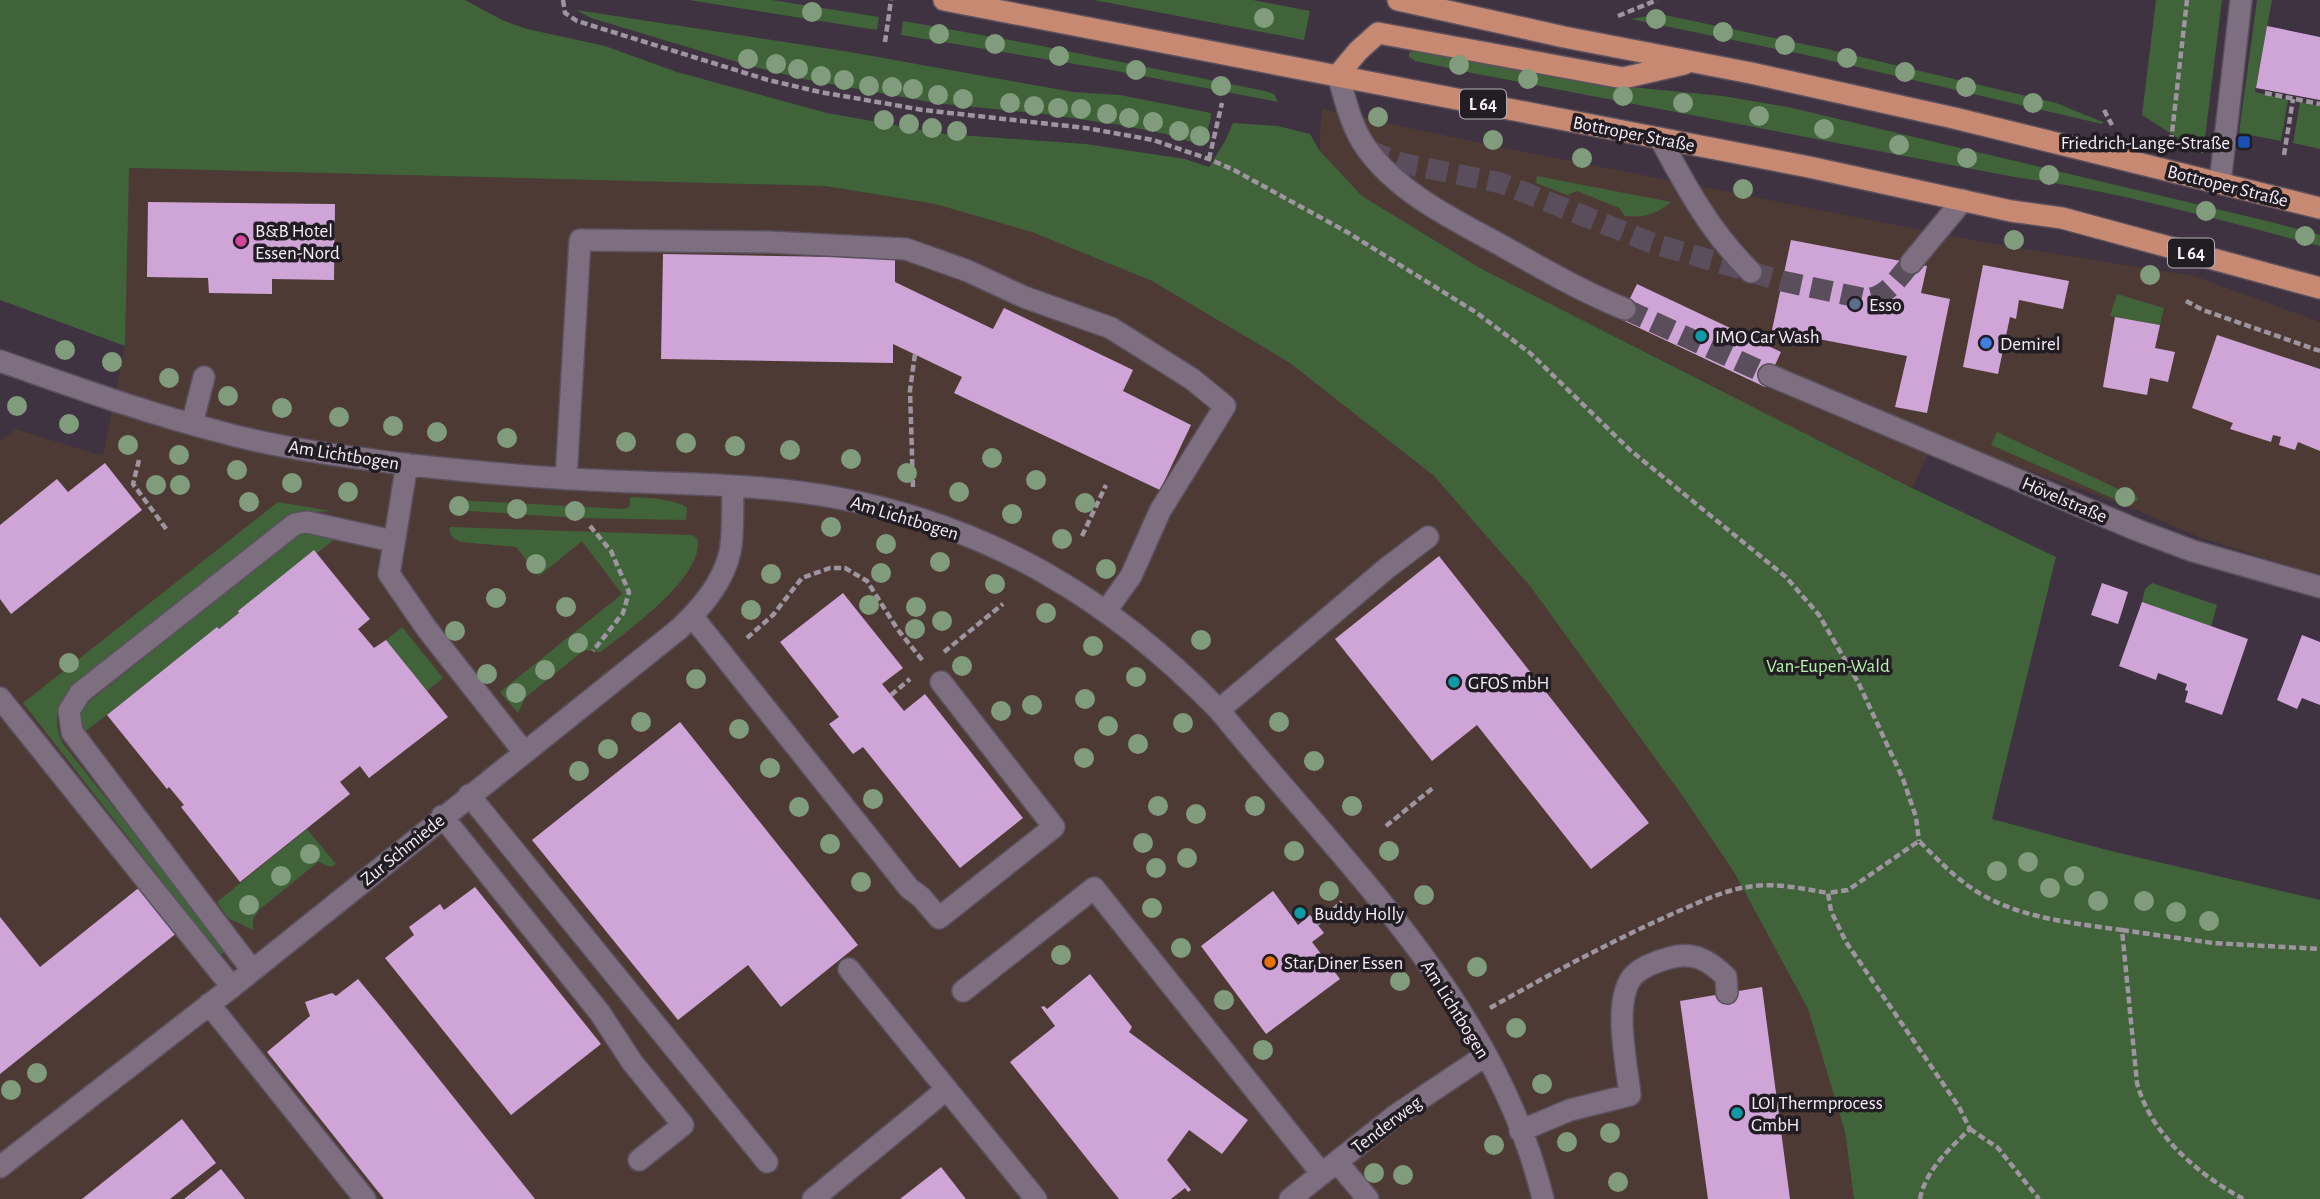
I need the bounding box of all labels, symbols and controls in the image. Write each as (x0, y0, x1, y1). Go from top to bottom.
road number: L 64 (1460, 90, 1506, 119)
street label: Bottroper Straße (1571, 113, 1696, 156)
place label: Friedrich-Lange-Straße (2061, 134, 2230, 153)
marker: Friedrich-Lange-Straße (2236, 134, 2252, 150)
street label: Bottroper Straße (2165, 162, 2290, 211)
place label: B&B Hotel Essen-Nord (255, 222, 340, 263)
marker: B&B Hotel Essen-Nord (233, 233, 249, 249)
road number: L 64 (2168, 239, 2214, 268)
marker: Esso (1847, 296, 1863, 312)
place label: Esso (1869, 296, 1902, 315)
marker: IMO Car Wash (1693, 328, 1709, 344)
place label: IMO Car Wash (1715, 328, 1820, 347)
marker: Demirel (1978, 335, 1994, 351)
place label: Demirel (2000, 335, 2060, 354)
street label: Am Lichtbogen (287, 437, 400, 474)
street label: Hövelstraße (2019, 474, 2110, 527)
street label: Am Lichtbogen (848, 493, 961, 544)
park label: Van-Eupen-Wald (1766, 657, 1890, 676)
marker: GFOS mbH (1446, 674, 1462, 690)
place label: GFOS mbH (1468, 674, 1549, 693)
street label: Zur Schmiede (358, 811, 448, 889)
marker: Buddy Holly (1292, 905, 1308, 921)
place label: Buddy Holly (1314, 905, 1404, 924)
marker: Star Diner Essen (1262, 954, 1278, 970)
place label: Star Diner Essen (1284, 954, 1403, 973)
street label: Am Lichtbogen (1417, 957, 1492, 1062)
street label: Tenderweg (1348, 1093, 1426, 1157)
place label: LOI Thermprocess GmbH (1751, 1094, 1883, 1135)
marker: LOI Thermprocess GmbH (1729, 1105, 1745, 1121)

